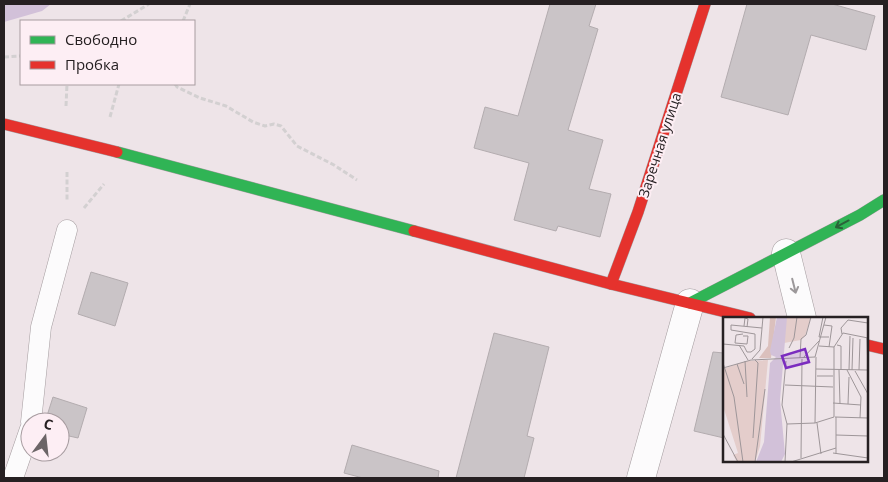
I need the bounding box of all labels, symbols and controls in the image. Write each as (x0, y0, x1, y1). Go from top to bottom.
legend (20, 20, 195, 85)
text: Свободно (65, 29, 137, 49)
text: Пробка (65, 54, 119, 74)
street label: Заречная улица (634, 90, 685, 200)
one-way arrow (835, 220, 850, 229)
one-way arrow (790, 277, 799, 293)
inset map (723, 317, 868, 462)
north arrow (20, 412, 70, 462)
text: С (42, 414, 55, 434)

